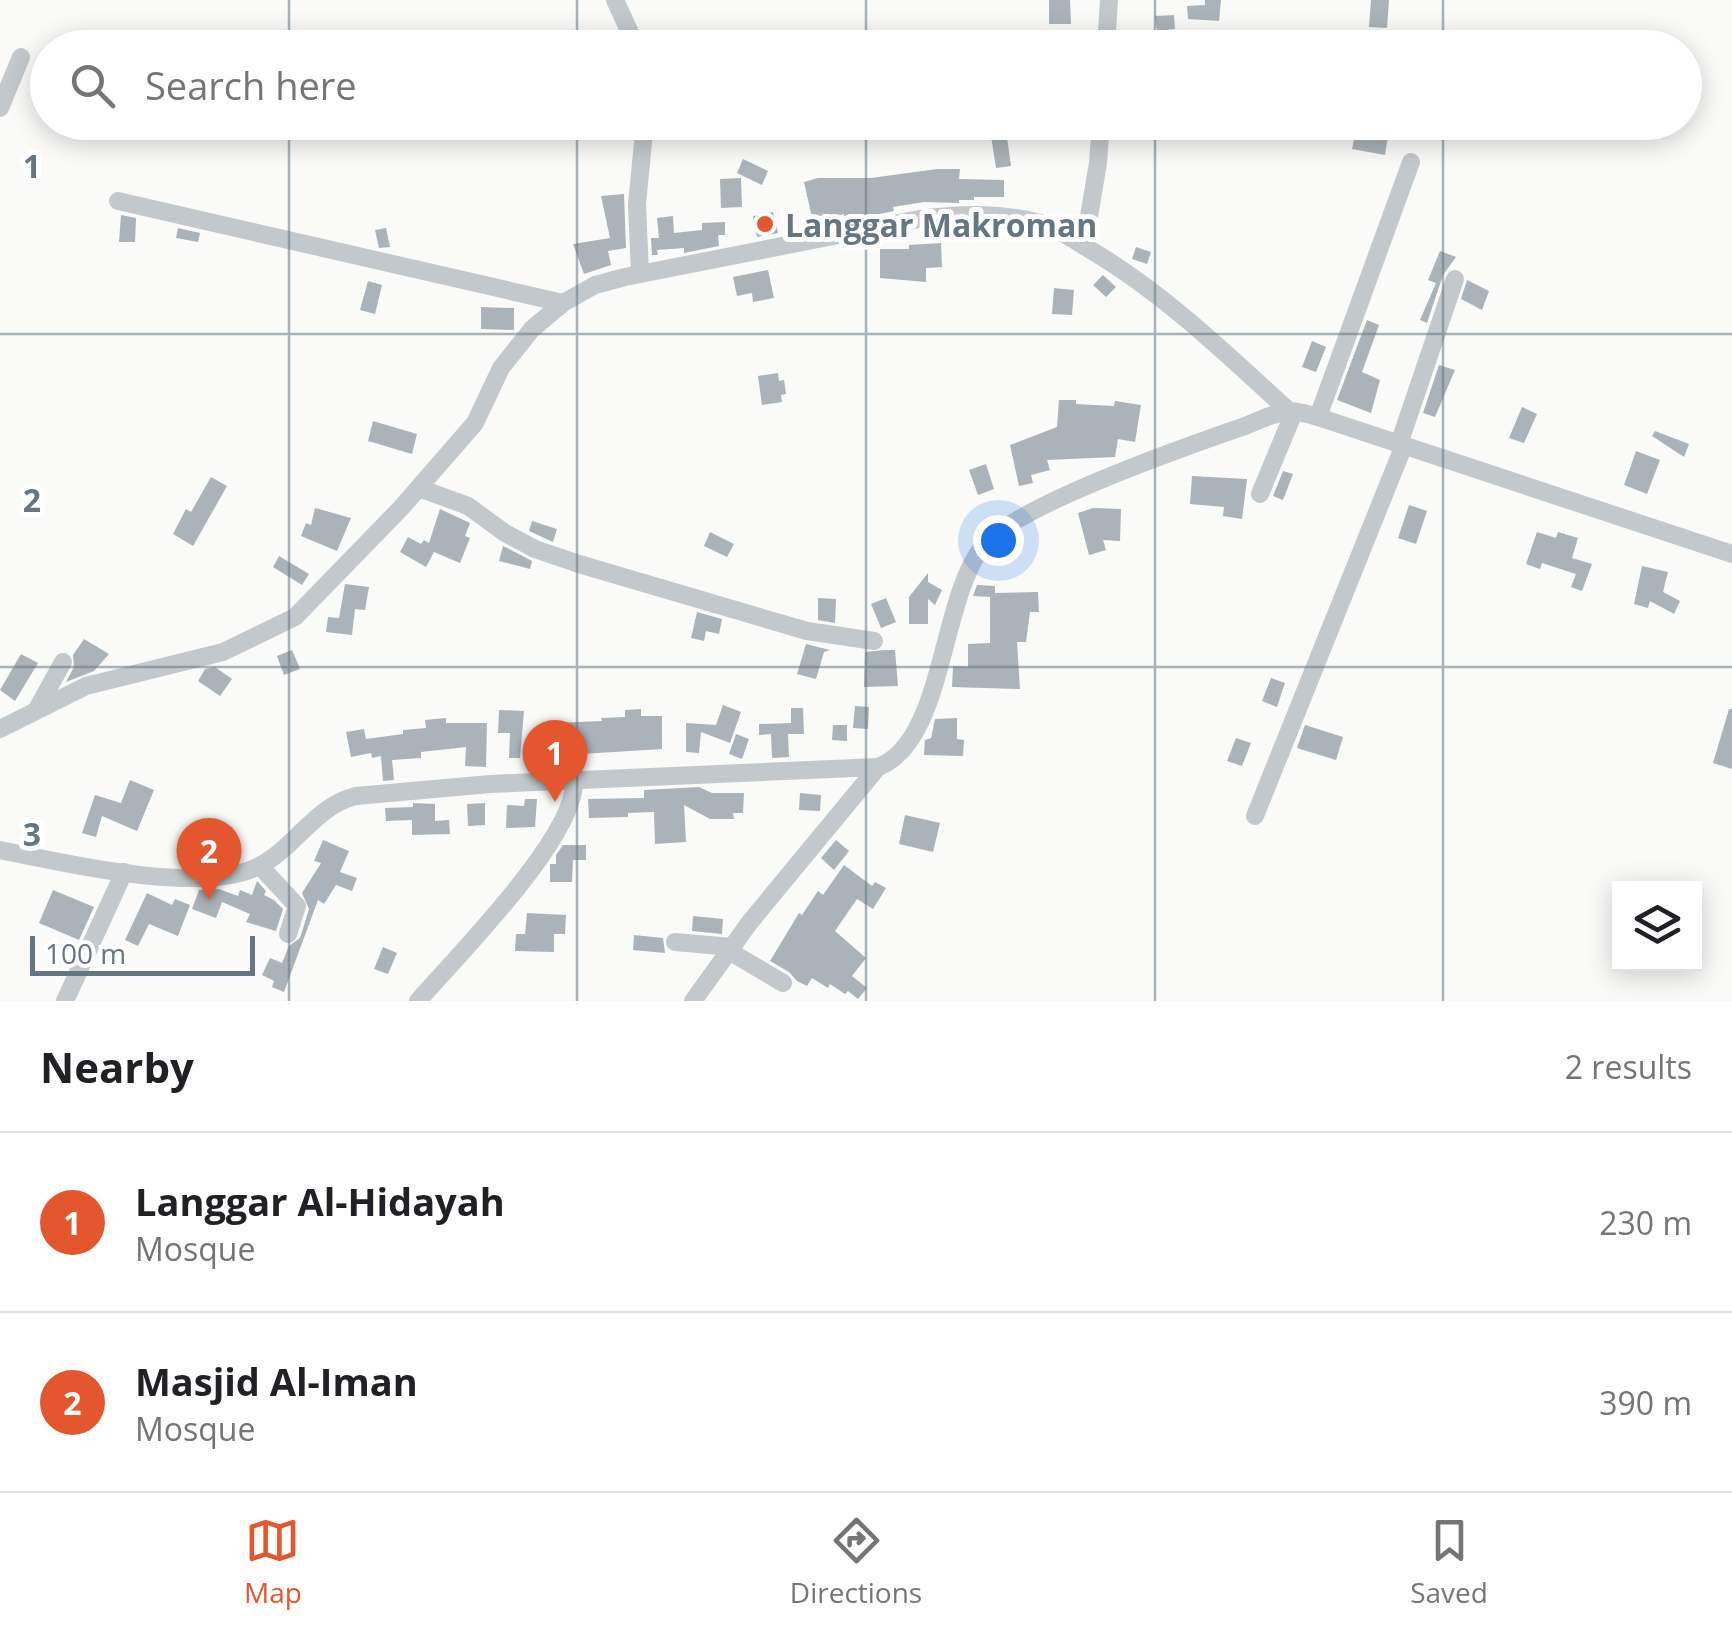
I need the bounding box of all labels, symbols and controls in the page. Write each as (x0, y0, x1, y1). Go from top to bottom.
search box (30, 30, 1702, 140)
icon: search (65, 58, 120, 113)
text: Search here (145, 59, 357, 111)
text: 1 (23, 144, 41, 187)
place label: Langgar Makroman (785, 203, 1097, 246)
marker: Langgar Makroman (754, 213, 776, 235)
text: 2 (23, 478, 41, 521)
your location (973, 515, 1024, 566)
pin: 1 (522, 720, 588, 802)
text: 3 (23, 812, 41, 855)
pin: 2 (176, 818, 242, 900)
map controls (1612, 881, 1702, 971)
button: layers (1612, 881, 1702, 971)
scale bar (30, 931, 255, 976)
text: 100 m (45, 934, 126, 972)
text: Nearby (40, 1038, 194, 1095)
text: 2 results (1565, 1045, 1692, 1088)
text: Langgar Al-Hidayah (135, 1175, 505, 1227)
text: 1 (63, 1201, 82, 1244)
text: 230 m (1599, 1201, 1692, 1244)
text: Mosque (135, 1227, 255, 1270)
text: Masjid Al-Iman (135, 1355, 418, 1407)
text: 2 (63, 1381, 82, 1424)
text: 390 m (1599, 1381, 1692, 1424)
text: Mosque (135, 1407, 255, 1450)
tab: Map (244, 1513, 302, 1611)
tab: Directions (790, 1513, 922, 1611)
tab: Saved (1410, 1513, 1488, 1611)

